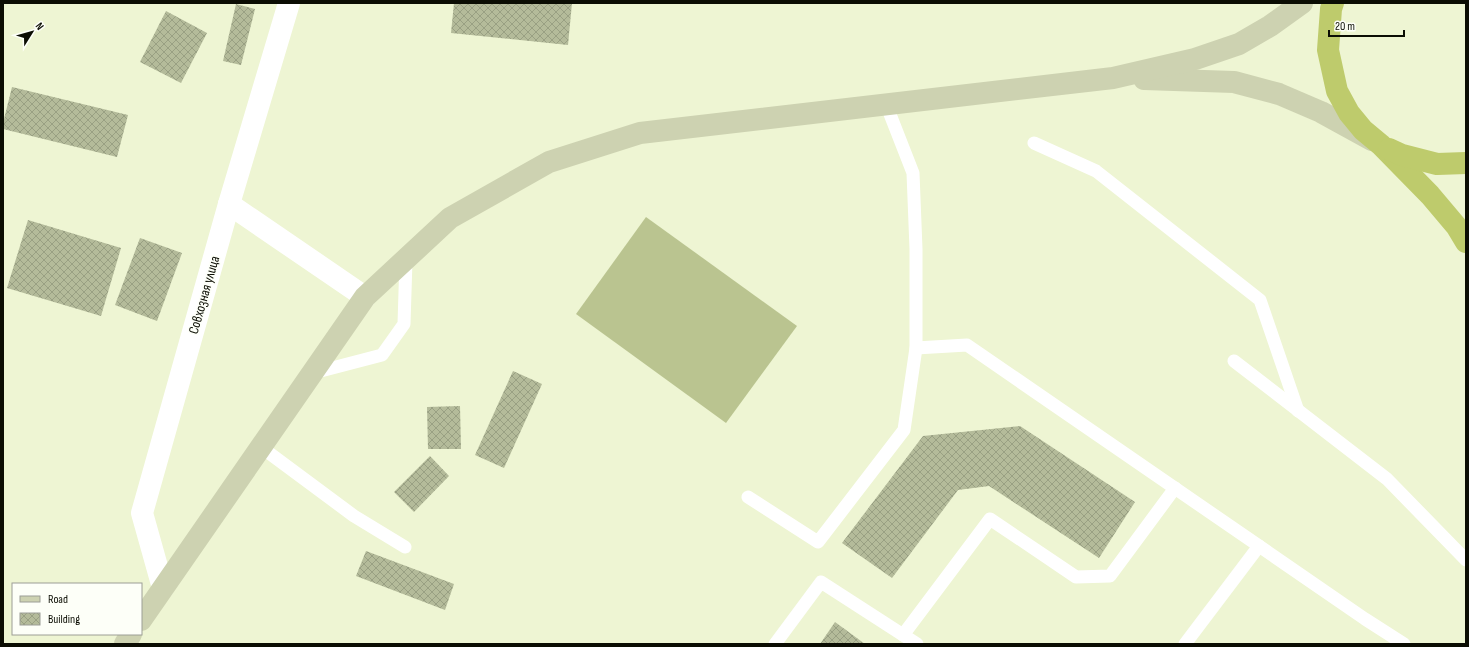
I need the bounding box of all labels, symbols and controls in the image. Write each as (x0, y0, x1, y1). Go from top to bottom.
north arrow (12, 12, 52, 52)
scale bar (1329, 12, 1404, 38)
text: 20 m (1335, 19, 1355, 34)
text: N (33, 20, 47, 33)
street label: Совхозная улица (185, 254, 223, 336)
legend (12, 583, 142, 635)
text: Road (48, 592, 68, 607)
text: Building (48, 612, 80, 627)

